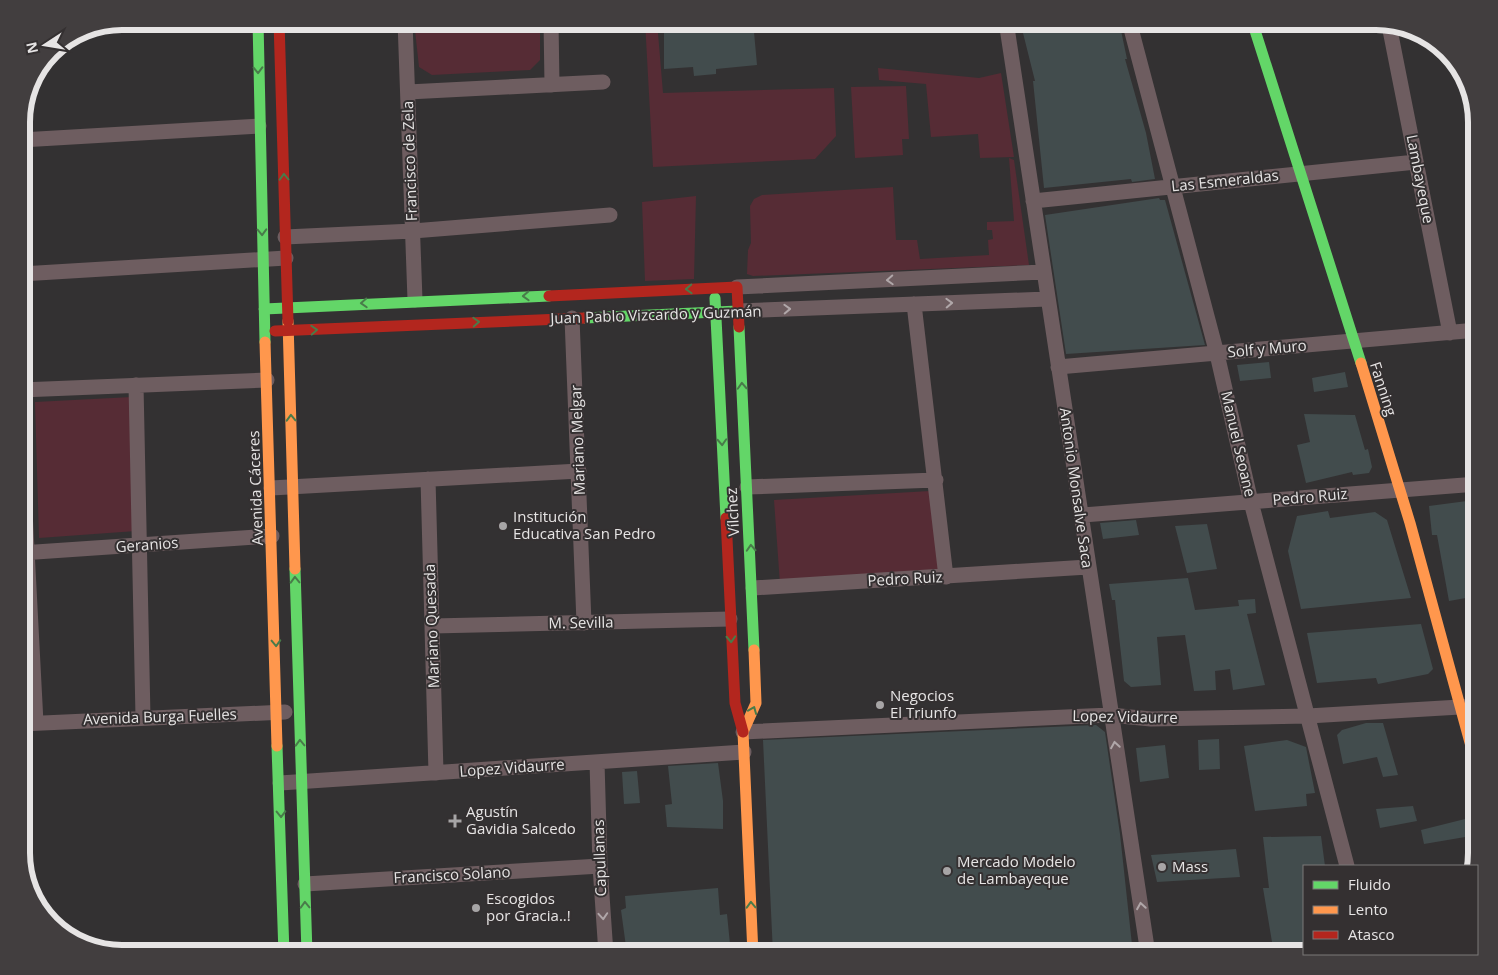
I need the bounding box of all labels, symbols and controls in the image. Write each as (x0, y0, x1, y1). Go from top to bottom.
north arrow (20, 20, 70, 70)
text: N (21, 40, 42, 55)
one-way arrow (253, 66, 263, 74)
street label: Francisco de Zela (397, 101, 421, 221)
street label: Lambayeque (1403, 133, 1439, 225)
street label: Las Esmeraldas (1170, 164, 1280, 196)
one-way arrow (278, 173, 289, 181)
one-way arrow (256, 229, 267, 237)
one-way arrow (885, 274, 893, 285)
one-way arrow (684, 284, 692, 294)
one-way arrow (522, 290, 530, 301)
one-way arrow (360, 298, 368, 309)
one-way arrow (946, 298, 954, 308)
street label: Juan Pablo Vizcardo y Guzmán (548, 300, 762, 328)
one-way arrow (783, 304, 791, 315)
one-way arrow (472, 317, 480, 328)
one-way arrow (310, 324, 318, 335)
street label: Solf y Muro (1227, 335, 1307, 361)
street label: Fanning (1366, 359, 1402, 418)
one-way arrow (737, 382, 747, 390)
street label: Mariano Melgar (565, 384, 589, 496)
street label: Manuel Seoane (1217, 389, 1261, 499)
street label: Antonio Monsalve Saca (1056, 406, 1098, 569)
one-way arrow (285, 413, 296, 421)
street label: Avenida Cáceres (243, 430, 267, 546)
one-way arrow (716, 438, 727, 446)
street label: Pedro Ruiz (1272, 483, 1348, 509)
street label: Vílchez (721, 487, 743, 537)
place label: Institución Educativa San Pedro (513, 506, 656, 543)
marker: Institución Educativa San Pedro (497, 520, 509, 532)
street label: Geranios (115, 532, 179, 556)
one-way arrow (745, 544, 756, 552)
street label: Mariano Quesada (419, 563, 443, 689)
street label: Pedro Ruiz (867, 566, 943, 590)
one-way arrow (290, 576, 301, 584)
street label: M. Sevilla (548, 611, 614, 633)
one-way arrow (726, 635, 737, 643)
one-way arrow (271, 640, 281, 647)
place label: Negocios El Triunfo (890, 685, 957, 722)
marker: Negocios El Triunfo (874, 699, 886, 711)
street label: Avenida Burga Fuelles (83, 703, 237, 729)
street label: Lopez Vidaurre (1072, 705, 1178, 727)
one-way arrow (747, 706, 757, 715)
one-way arrow (295, 738, 306, 746)
one-way arrow (1110, 741, 1121, 749)
street label: Lopez Vidaurre (459, 753, 565, 781)
place label: Agustín Gavidia Salcedo (466, 801, 576, 838)
one-way arrow (276, 810, 286, 818)
marker: Agustín Gavidia Salcedo (448, 814, 462, 828)
street label: Capullanas (588, 819, 610, 897)
place label: Mercado Modelo de Lambayeque (957, 851, 1076, 888)
place label: Mass (1172, 856, 1208, 876)
street label: Francisco Solano (393, 861, 511, 887)
marker: Mass (1156, 861, 1168, 873)
marker: Mercado Modelo de Lambayeque (941, 865, 953, 877)
legend (1303, 865, 1478, 955)
text: Fluido (1348, 874, 1391, 894)
place label: Escogidos por Gracia..! (486, 888, 571, 925)
text: Lento (1348, 899, 1388, 919)
one-way arrow (300, 901, 310, 908)
one-way arrow (745, 901, 756, 909)
one-way arrow (1136, 901, 1146, 910)
marker: Escogidos por Gracia..! (470, 902, 482, 914)
one-way arrow (598, 912, 609, 920)
text: Atasco (1348, 924, 1395, 944)

